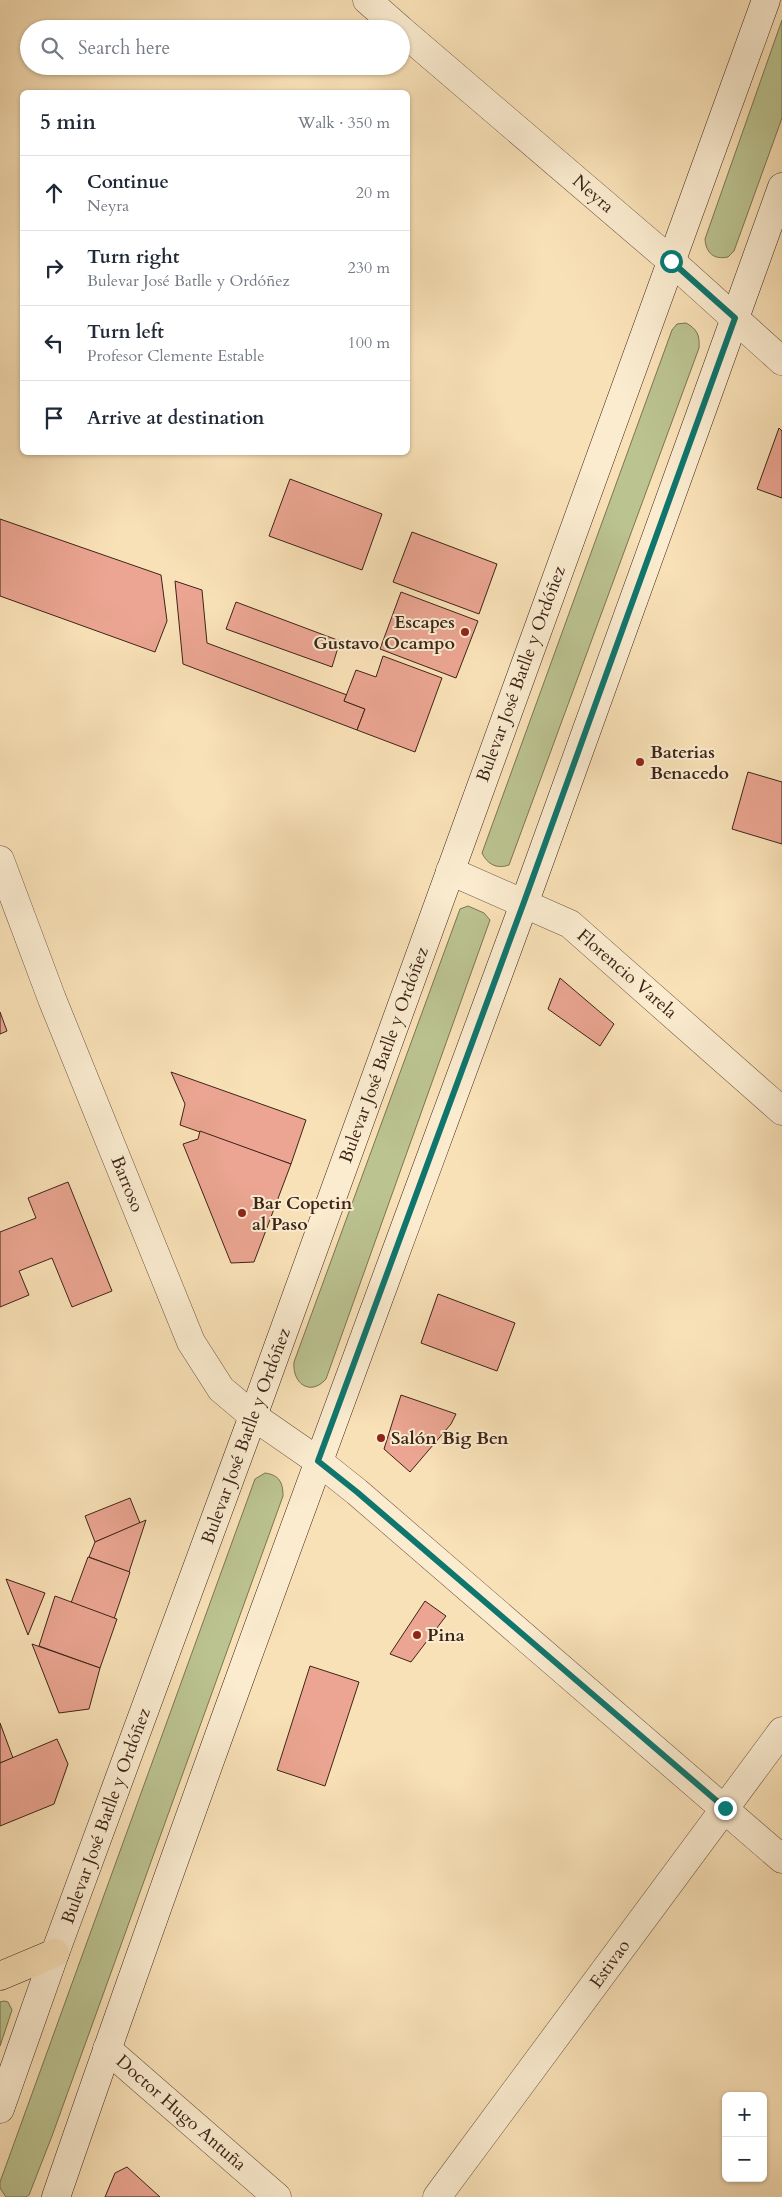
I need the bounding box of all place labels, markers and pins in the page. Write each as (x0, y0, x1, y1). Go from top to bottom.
place label: Escapes Gustavo Ocampo (313, 610, 455, 656)
marker: Escapes Gustavo Ocampo (459, 626, 471, 638)
place label: Baterias Benacedo (650, 740, 729, 786)
marker: Baterias Benacedo (634, 756, 646, 768)
place label: Bar Copetin al Paso (252, 1191, 353, 1237)
marker: Bar Copetin al Paso (236, 1207, 248, 1219)
place label: Salón Big Ben (391, 1426, 509, 1451)
marker: Salón Big Ben (375, 1432, 387, 1444)
place label: Pina (427, 1623, 465, 1648)
marker: Pina (411, 1629, 423, 1641)

